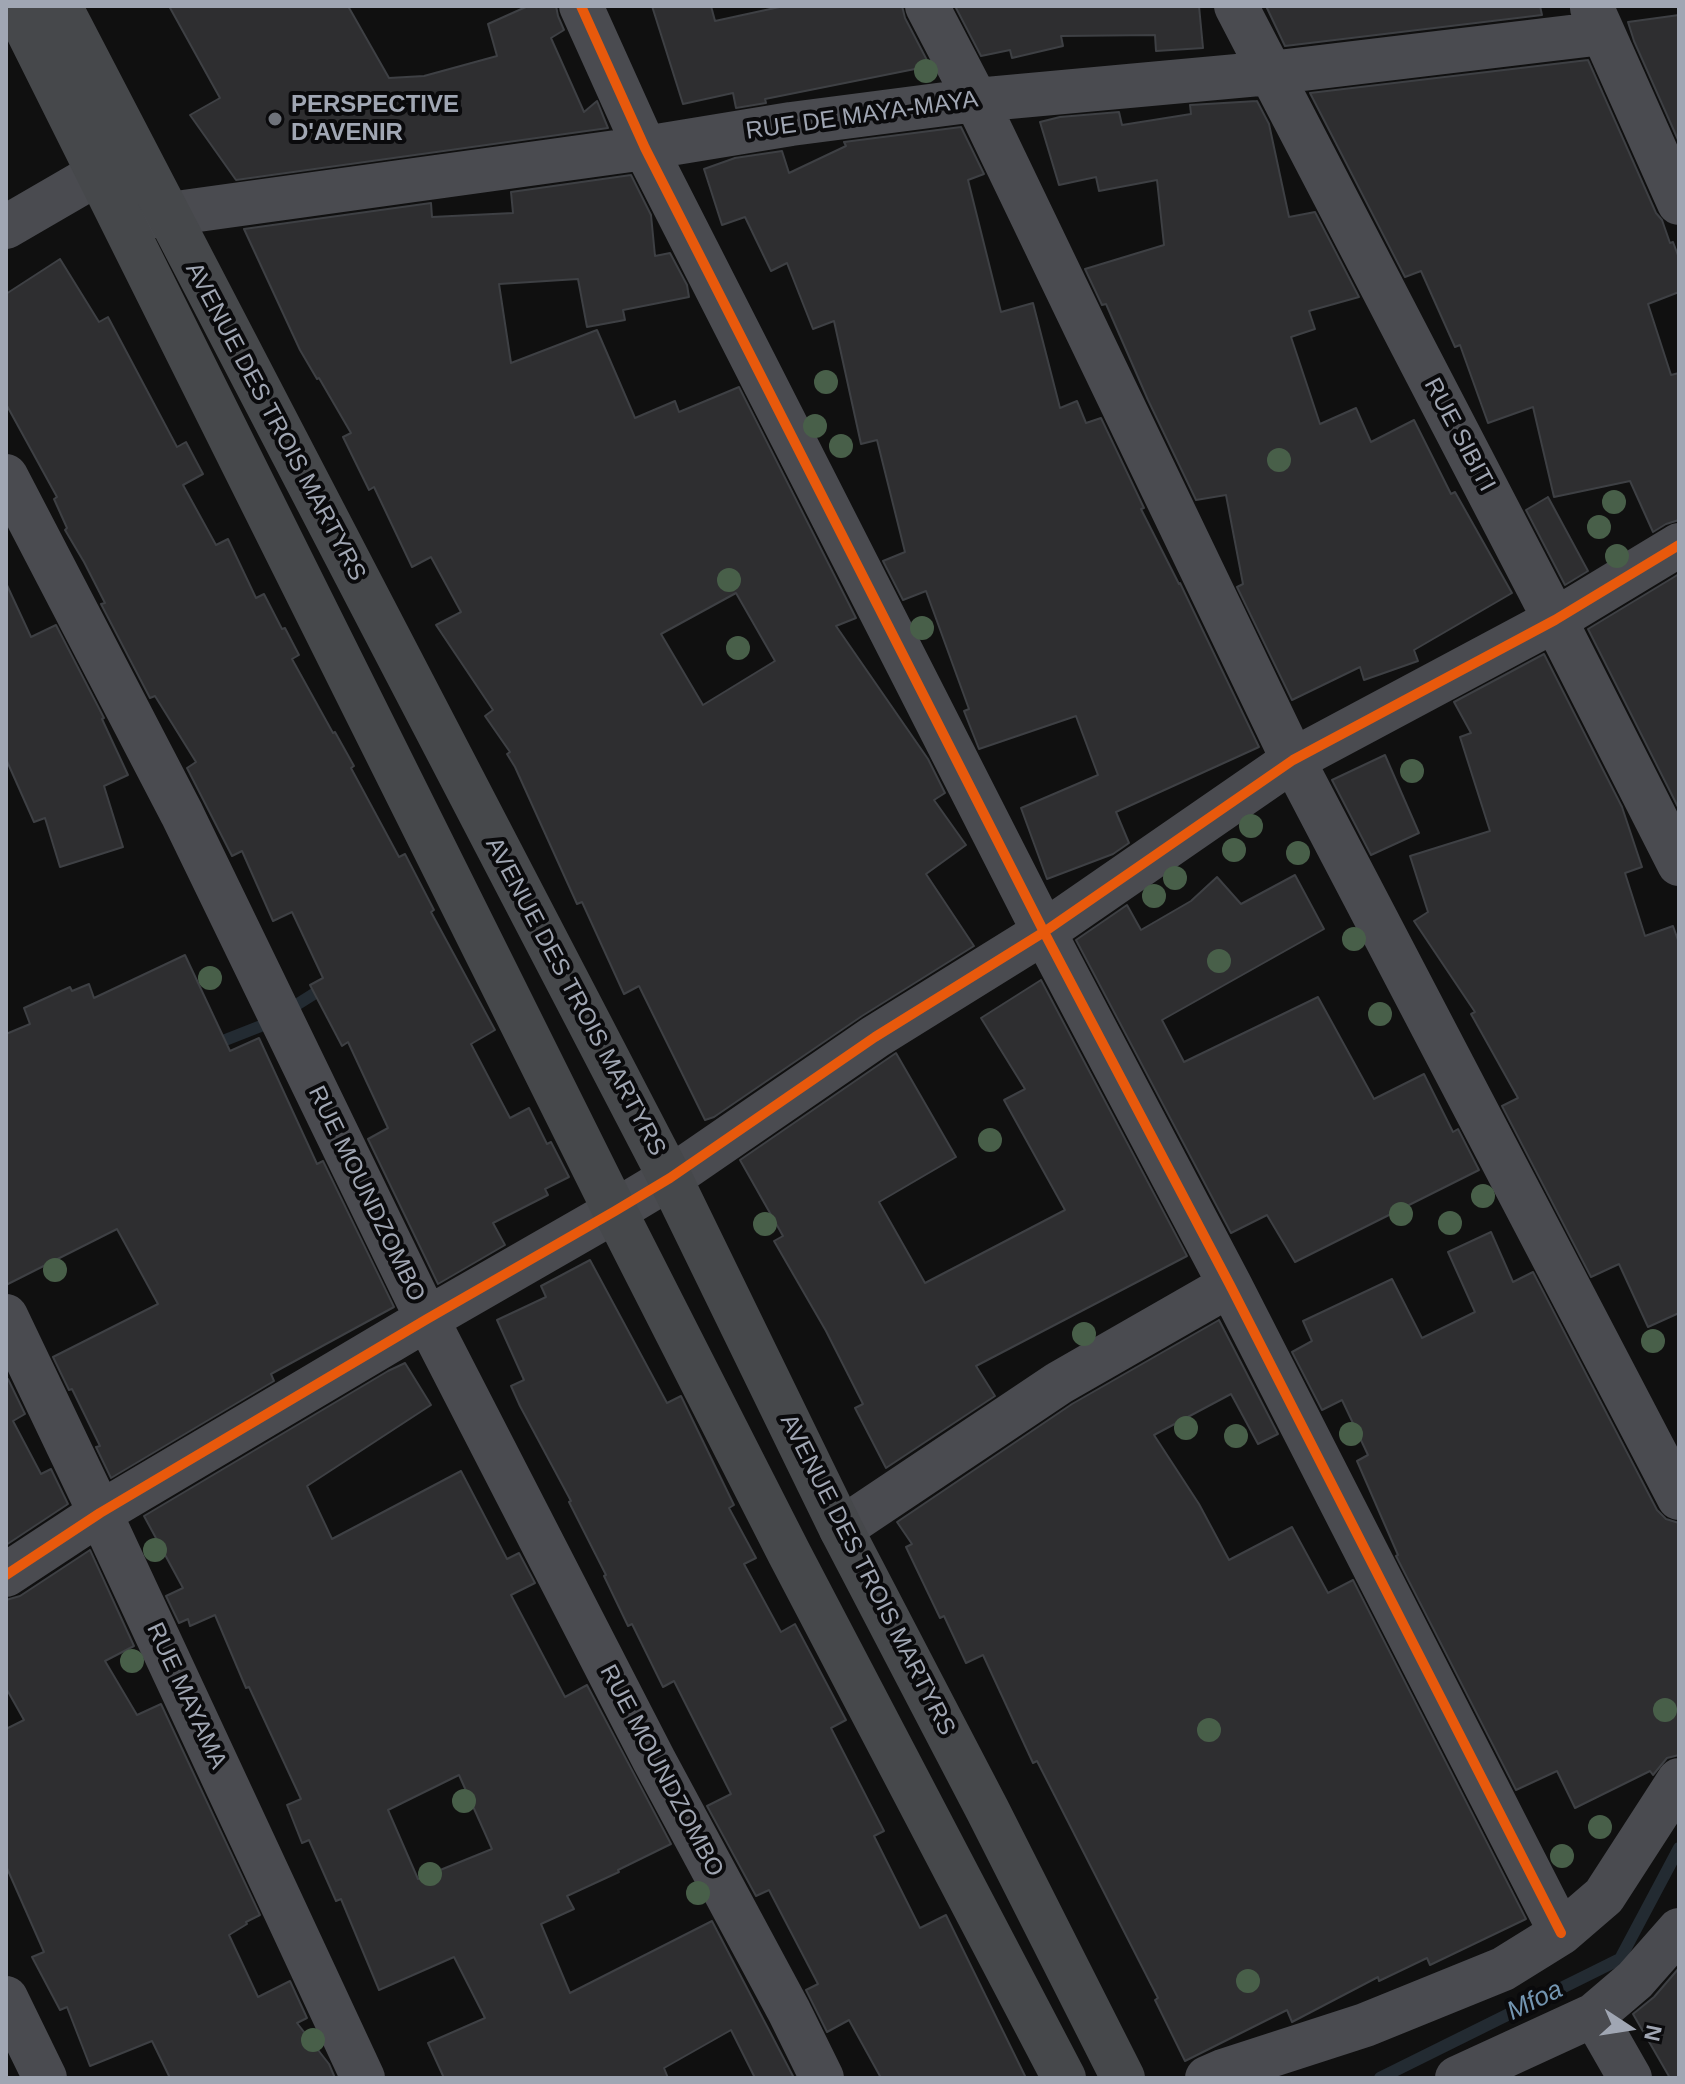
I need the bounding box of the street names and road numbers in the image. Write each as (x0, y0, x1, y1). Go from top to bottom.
street label: RUE DE MAYA-MAYA (744, 85, 980, 147)
street label: AVENUE DES TROIS MARTYRS (179, 258, 371, 586)
street label: RUE SIBITI (1417, 373, 1501, 497)
street label: AVENUE DES TROIS MARTYRS (479, 833, 671, 1161)
street label: RUE MOUNDZOMBO (301, 1082, 431, 1306)
street label: AVENUE DES TROIS MARTYRS (773, 1410, 961, 1740)
street label: RUE MAYAMA (140, 1618, 232, 1774)
street label: RUE MOUNDZOMBO (593, 1660, 729, 1882)

